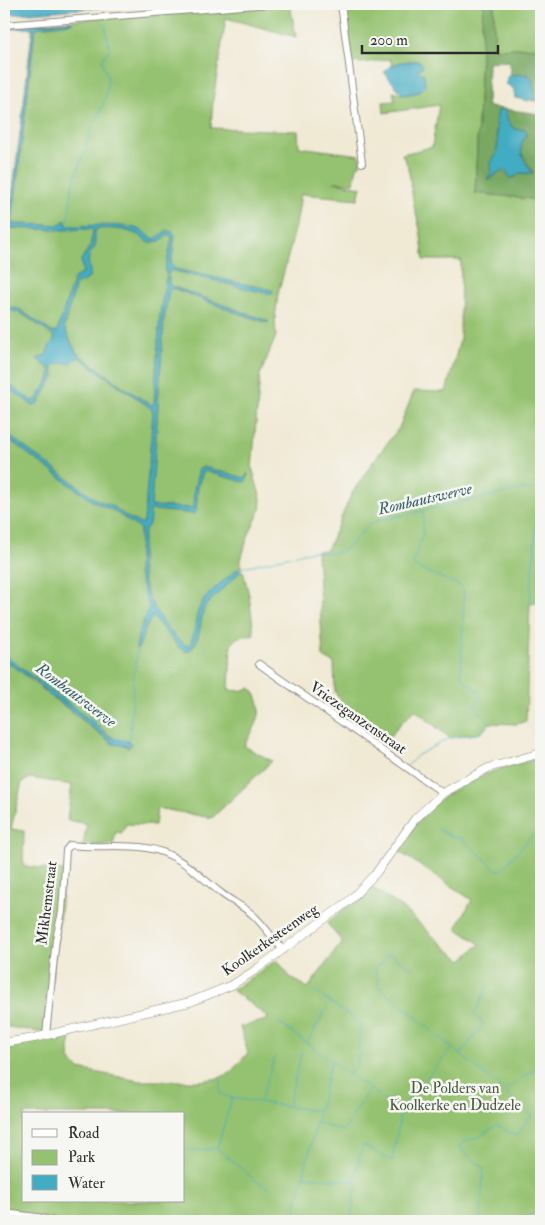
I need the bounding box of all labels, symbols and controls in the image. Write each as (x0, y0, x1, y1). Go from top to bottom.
scale bar (362, 22, 499, 54)
text: 200 m (370, 31, 408, 50)
water label: Rombautswerve (375, 478, 474, 520)
water label: Rombautswerve (31, 658, 121, 732)
street label: Vriezeganzenstraat (306, 678, 410, 759)
street label: Mikhemstraat (32, 860, 62, 946)
street label: Koolkerkesteenweg (218, 899, 322, 980)
park label: De Polders van Koolkerke en Dudzele (389, 1079, 521, 1115)
legend (22, 1112, 185, 1202)
text: Road (68, 1124, 100, 1143)
text: Park (68, 1148, 95, 1167)
text: Water (67, 1174, 105, 1193)

